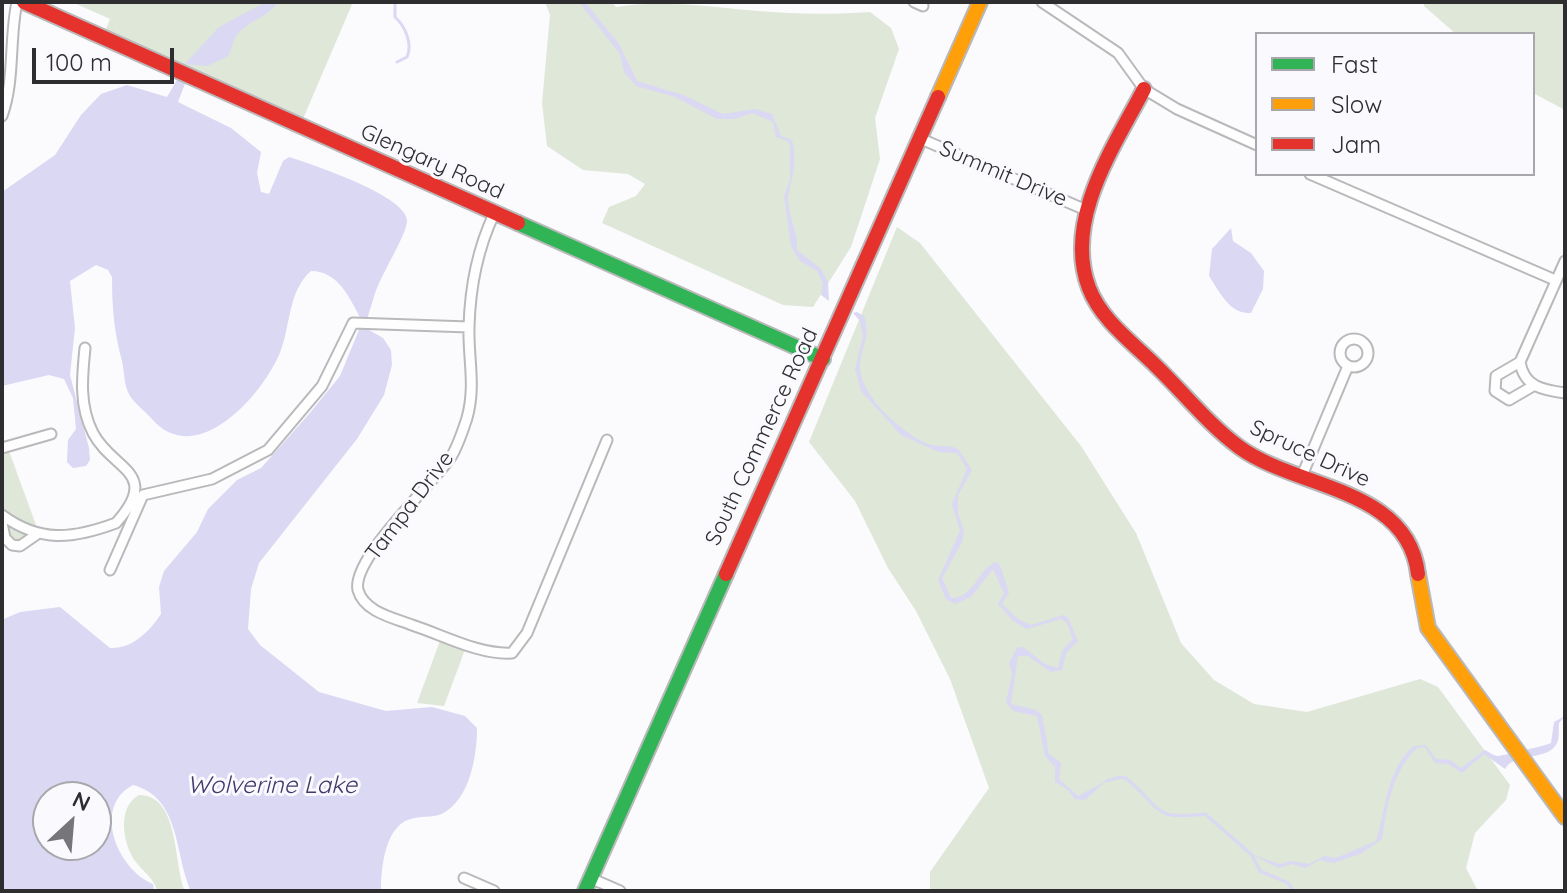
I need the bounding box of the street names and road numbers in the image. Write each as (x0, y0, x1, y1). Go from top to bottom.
street label: Glengary Road (356, 119, 508, 205)
street label: Summit Drive (935, 135, 1071, 213)
street label: South Commerce Road (700, 324, 824, 550)
street label: Spruce Drive (1246, 415, 1374, 493)
street label: Tampa Drive (360, 446, 460, 566)

